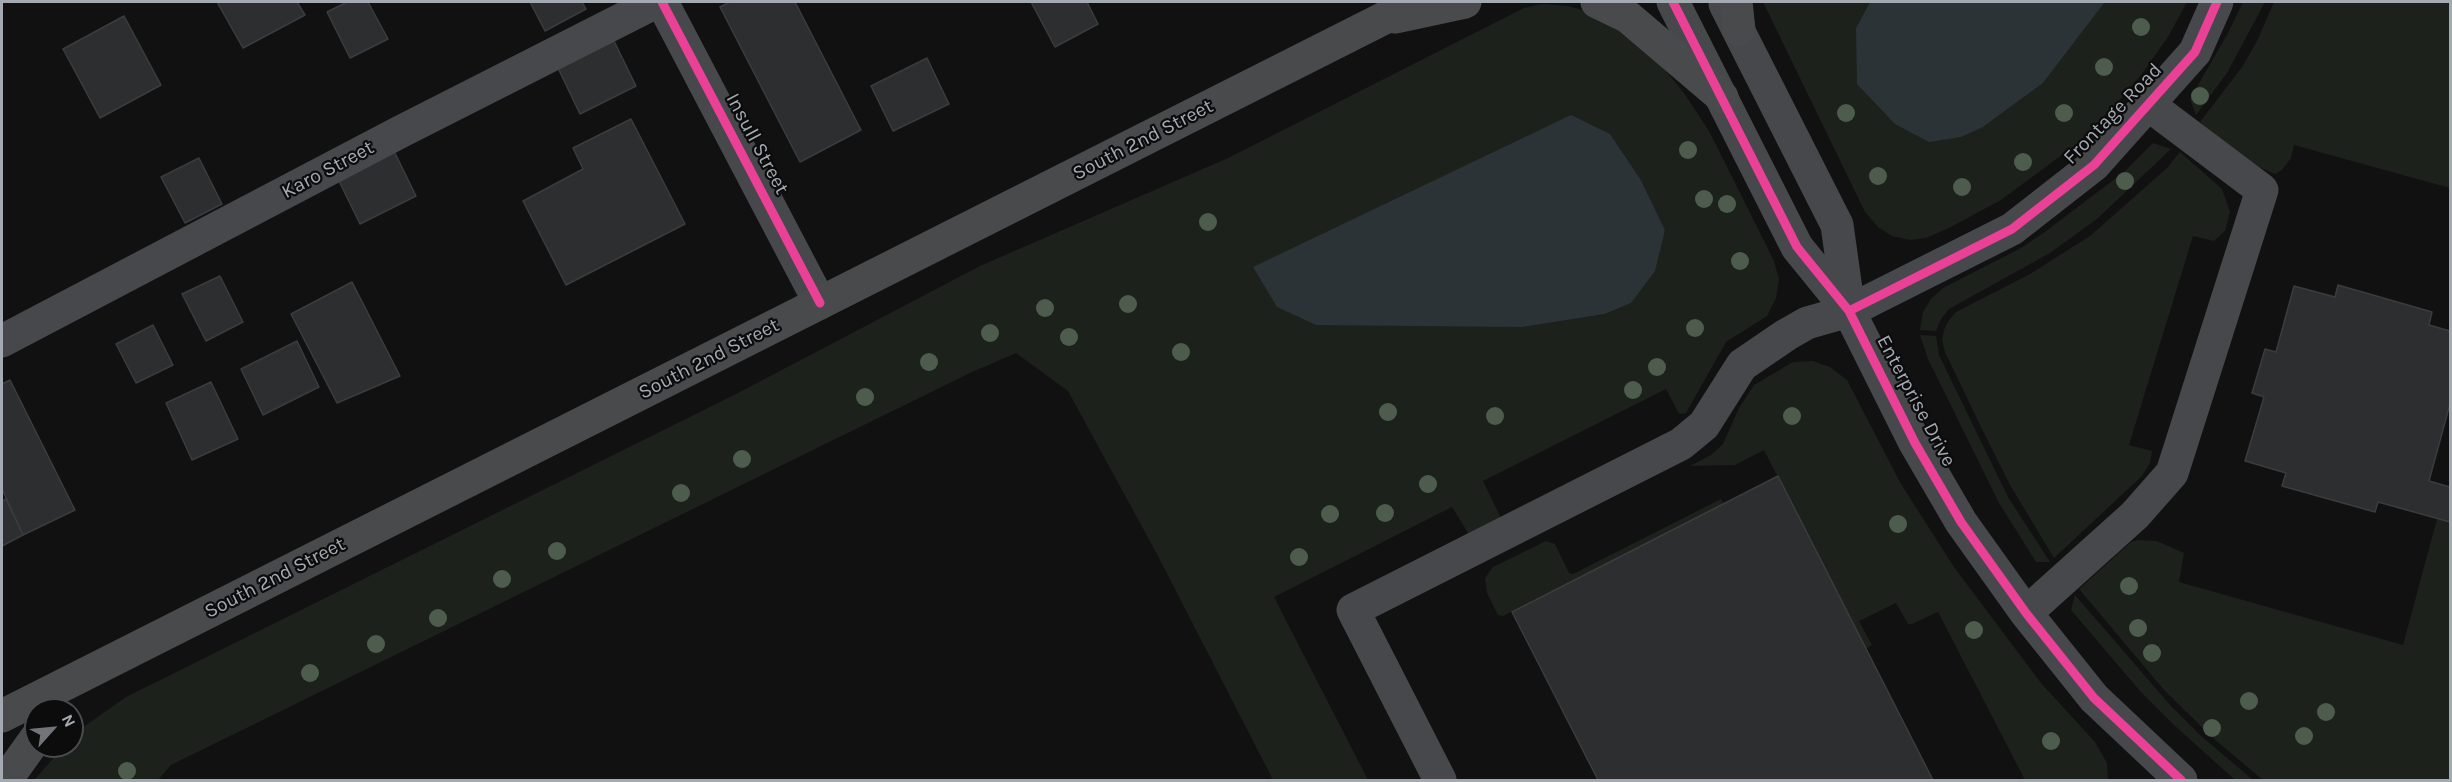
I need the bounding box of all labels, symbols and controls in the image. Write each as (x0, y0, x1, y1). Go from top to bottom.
street label: Frontage Road (2059, 58, 2167, 170)
street label: Insull Street (720, 89, 794, 199)
street label: South 2nd Street (1069, 94, 1217, 186)
street label: Karo Street (278, 136, 378, 204)
street label: South 2nd Street (635, 313, 783, 405)
street label: Enterprise Drive (1871, 331, 1961, 471)
street label: South 2nd Street (201, 532, 349, 624)
north arrow (24, 698, 84, 758)
text: N (58, 711, 80, 730)

